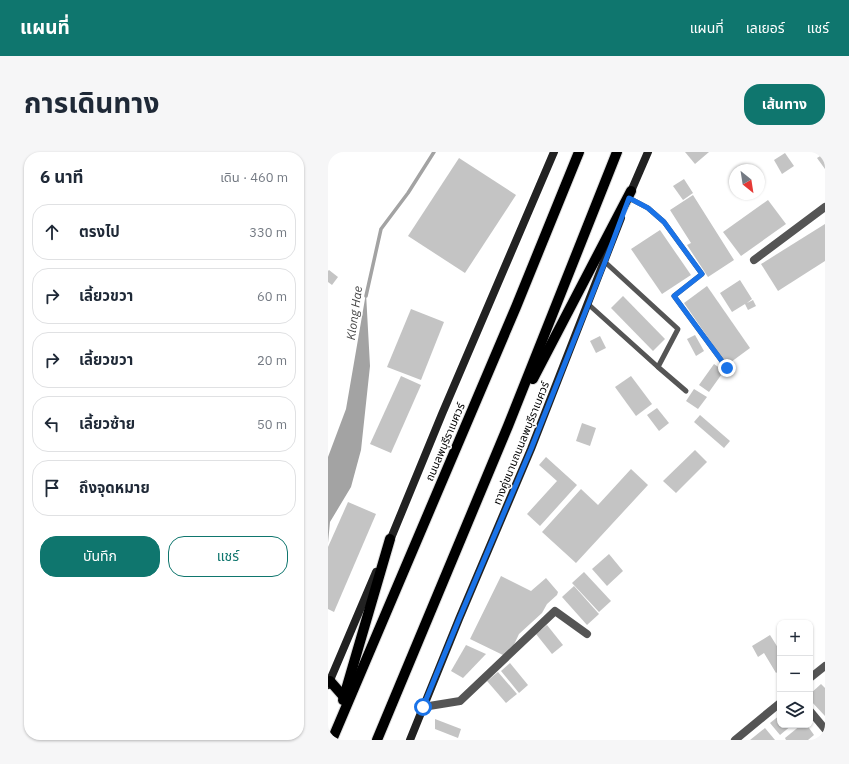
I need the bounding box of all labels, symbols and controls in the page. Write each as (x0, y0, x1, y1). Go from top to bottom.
text: แผนที่ (20, 15, 70, 39)
text: แผนที่ (690, 19, 724, 37)
text: เลเยอร์ (746, 19, 785, 37)
text: แชร์ (807, 19, 829, 37)
text: การเดินทาง (24, 84, 159, 121)
button: เส้นทาง (744, 84, 825, 125)
north arrow (729, 164, 765, 200)
text: 6 นาที (40, 166, 84, 188)
text: เดิน · 460 m (220, 169, 288, 186)
icon: ahead (41, 221, 63, 243)
text: ตรงไป (79, 222, 120, 241)
text: 330 m (249, 224, 287, 241)
icon: right (41, 285, 63, 307)
water label: Klong Hae (343, 285, 365, 341)
text: เลี้ยวขวา (79, 286, 133, 305)
text: 60 m (257, 288, 287, 305)
icon: right (41, 349, 63, 371)
text: เลี้ยวขวา (79, 350, 133, 369)
text: 20 m (257, 352, 287, 369)
route end (718, 359, 736, 377)
street label: ทางคู่ขนานถนนลพบุรีราเมศวร์ (490, 379, 552, 507)
street label: ถนนลพบุรีราเมศวร์ (422, 400, 468, 483)
icon: left (41, 413, 63, 435)
text: เลี้ยวซ้าย (79, 414, 135, 433)
text: 50 m (257, 416, 287, 433)
icon: arrive (41, 477, 63, 499)
text: ถึงจุดหมาย (79, 478, 150, 497)
button: บันทึก (40, 536, 160, 577)
button: แชร์ (168, 536, 288, 577)
map controls (777, 620, 813, 728)
button: + (777, 620, 813, 656)
button: − (777, 656, 813, 692)
button: layers (777, 692, 813, 728)
route start (414, 698, 432, 716)

